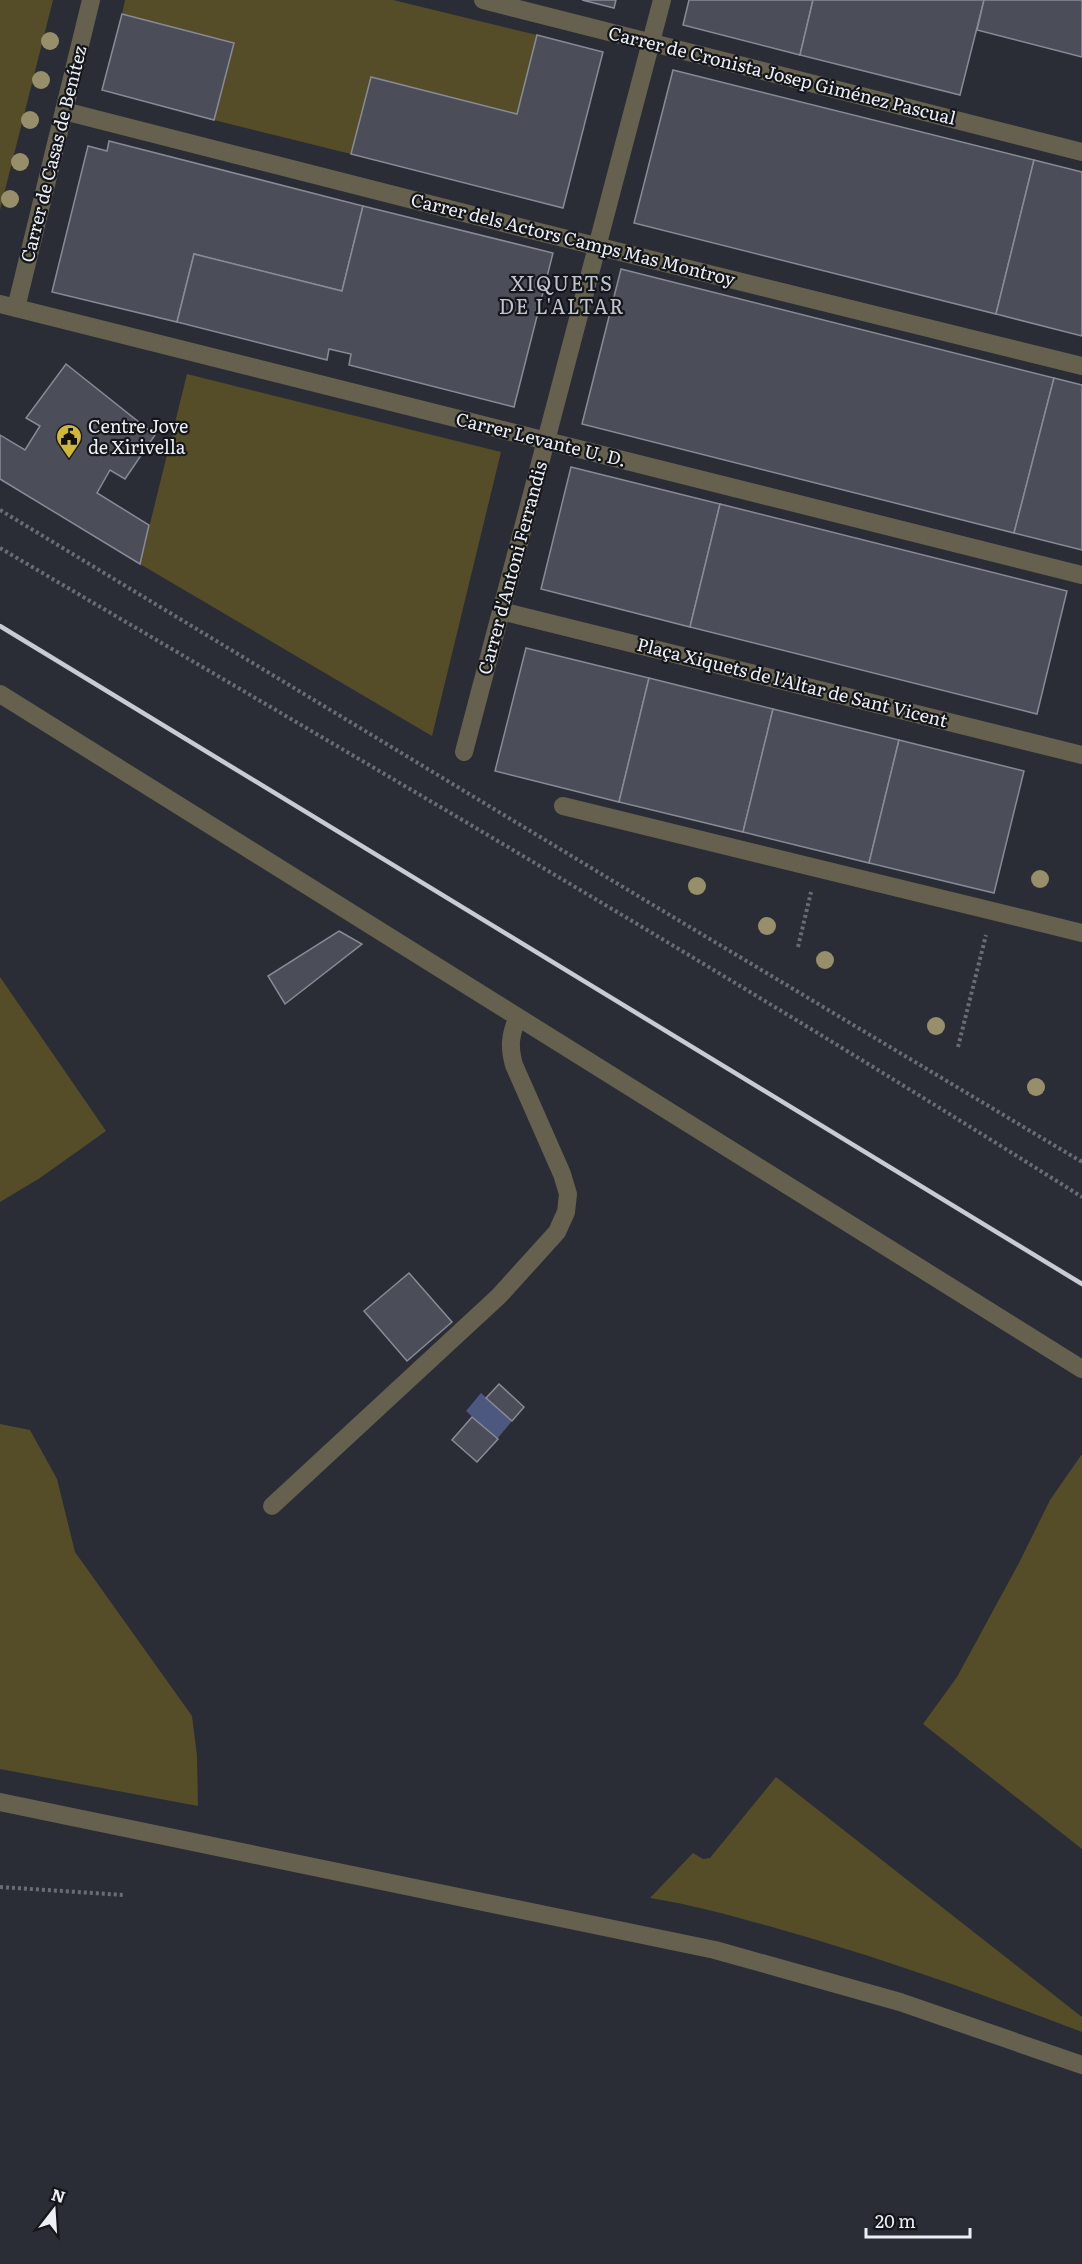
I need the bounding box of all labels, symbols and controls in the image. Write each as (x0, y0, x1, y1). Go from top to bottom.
street label: Carrer de Cronista Josep Giménez Pascual (606, 18, 959, 131)
street label: Carrer de Casas de Benítez (13, 42, 93, 265)
street label: Carrer dels Actors Camps Mas Montroy (408, 185, 739, 292)
district label: XIQUETS DE L'ALTAR (499, 267, 625, 320)
street label: Carrer Levante U. D. (453, 404, 629, 473)
place label: Centre Jove de Xirivella (88, 412, 188, 460)
public building icon: Centre Jove de Xirivella (54, 422, 84, 460)
street label: Carrer d'Antoni Ferrandis (470, 458, 553, 677)
street label: Plaça Xiquets de l'Altar de Sant Vicent (634, 630, 951, 733)
north arrow (24, 2180, 84, 2240)
text: N (49, 2181, 69, 2208)
scale bar (866, 2201, 970, 2239)
text: 20 m (875, 2207, 916, 2234)

